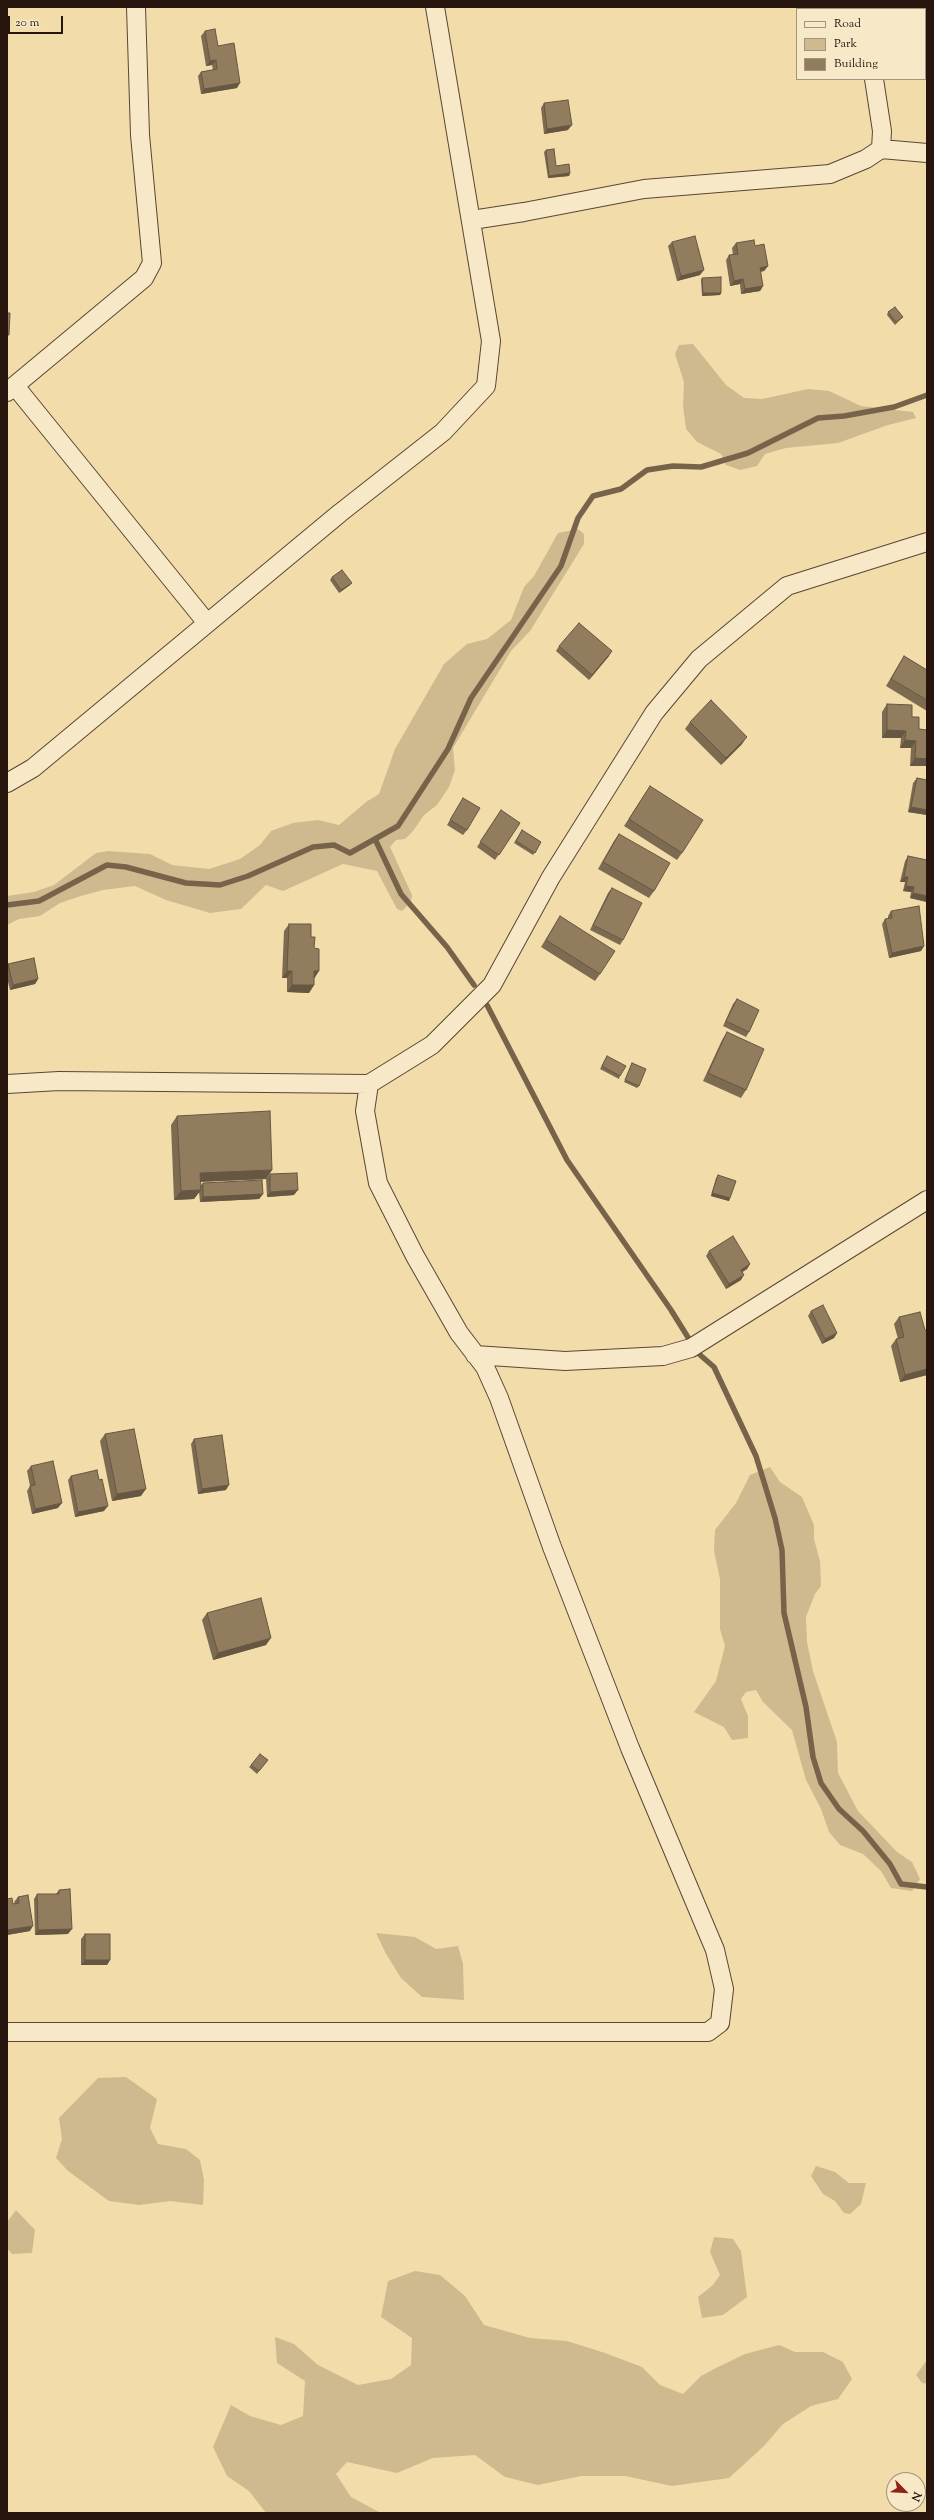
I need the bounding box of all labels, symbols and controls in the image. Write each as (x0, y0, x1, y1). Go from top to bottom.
scale bar (10, 8, 65, 34)
legend (796, 8, 926, 80)
text: 20 m (15, 14, 39, 32)
text: Road (834, 15, 861, 33)
text: Park (834, 35, 857, 53)
text: Building (834, 55, 878, 73)
north arrow (886, 2472, 926, 2512)
text: N (907, 2489, 925, 2504)

